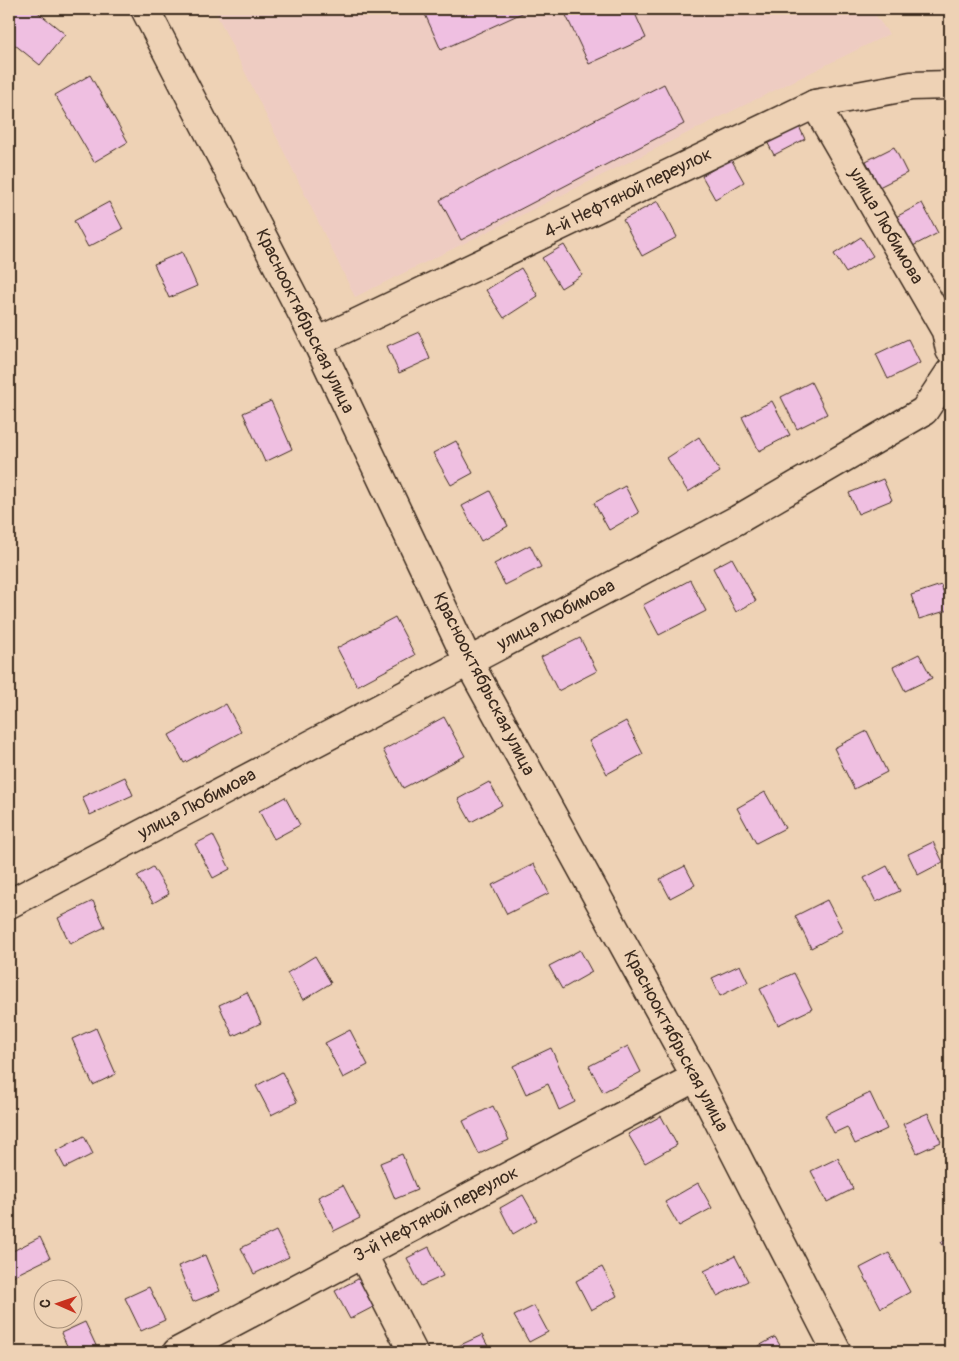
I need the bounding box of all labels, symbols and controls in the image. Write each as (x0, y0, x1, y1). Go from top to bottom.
street label: 4-й Нефтяной переулок (540, 142, 716, 244)
street label: улица Любимова (843, 163, 929, 288)
street label: Краснооктябрьская улица (250, 225, 360, 417)
street label: улица Любимова (492, 574, 619, 656)
street label: Краснооктябрьская улица (428, 589, 540, 779)
street label: улица Любимова (133, 763, 260, 845)
street label: Краснооктябрьская улица (618, 946, 734, 1136)
street label: 3-й Нефтяной переулок (350, 1161, 522, 1267)
north arrow (32, 1278, 82, 1328)
text: С (37, 1299, 54, 1308)

